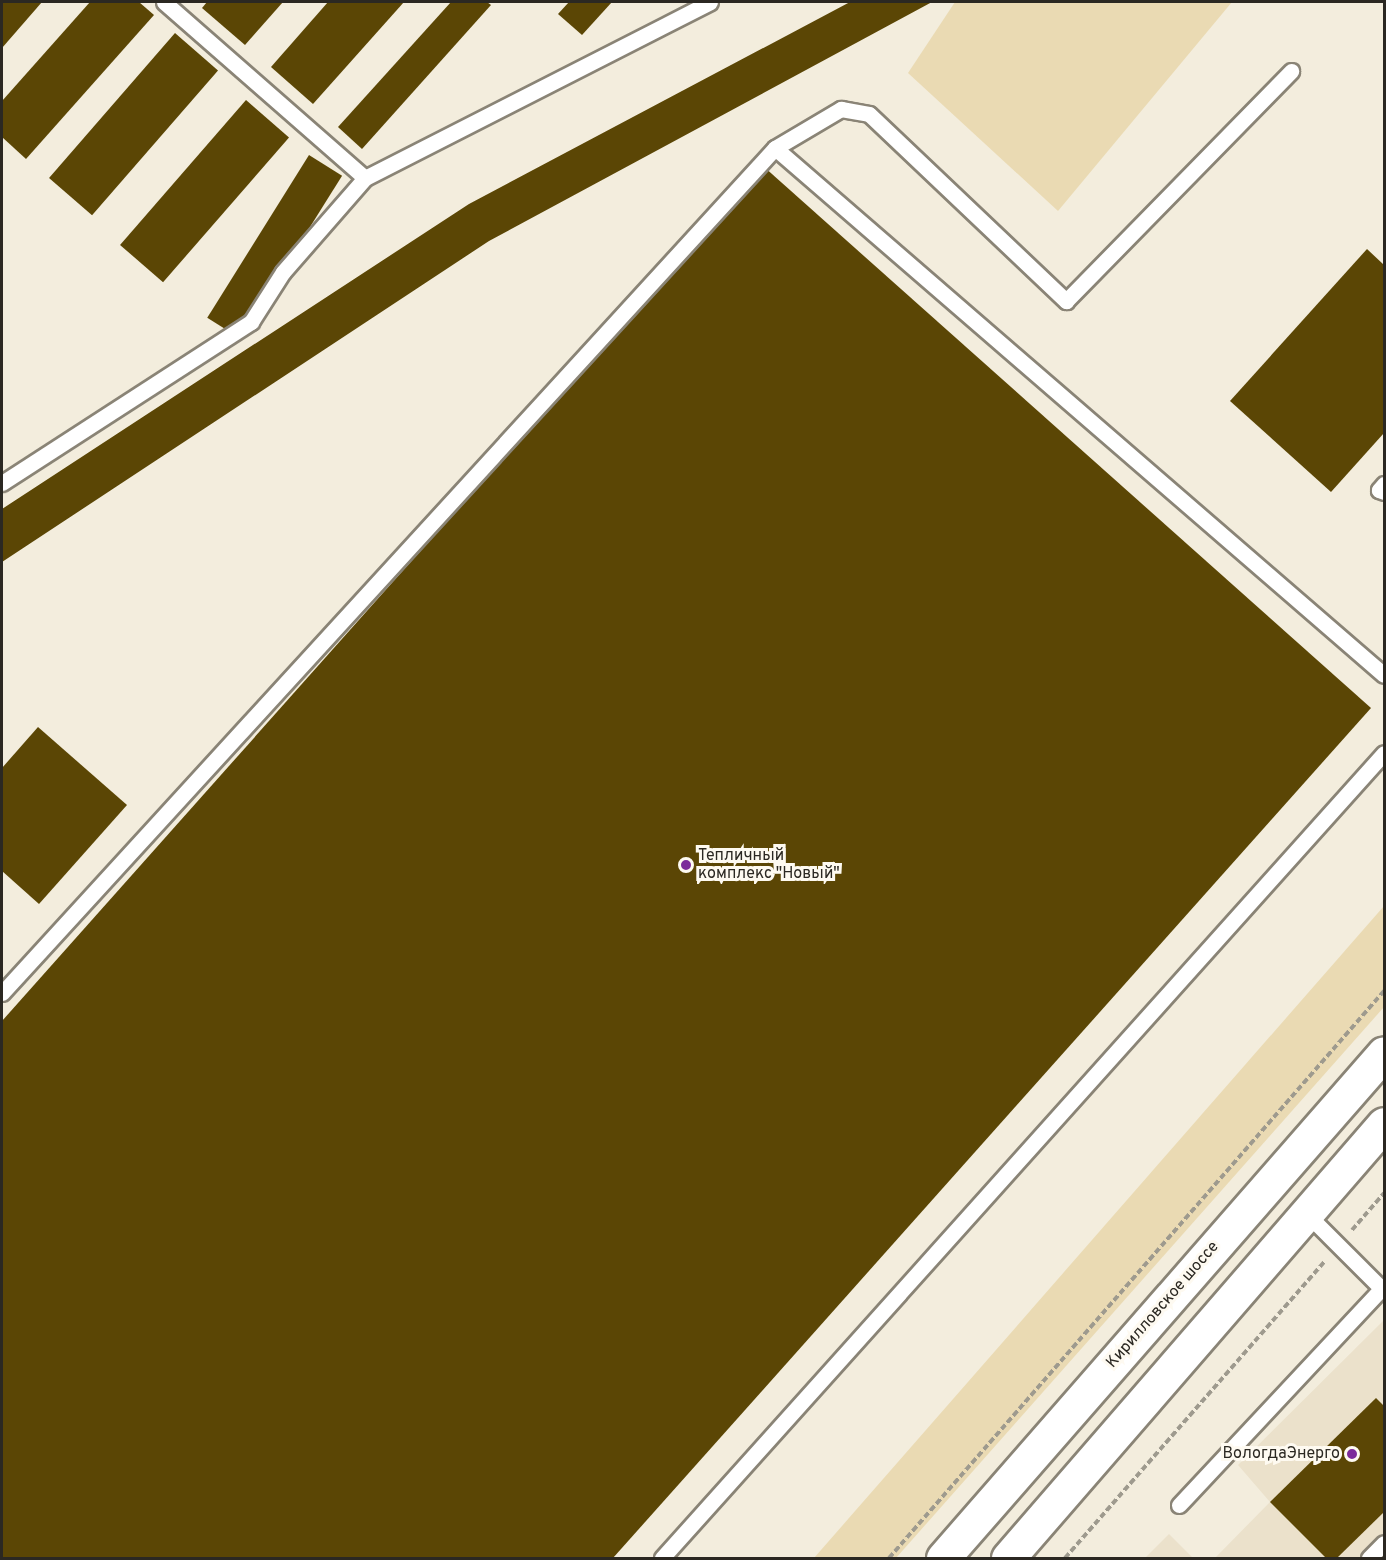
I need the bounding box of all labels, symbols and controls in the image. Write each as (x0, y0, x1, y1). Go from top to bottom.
place label: Тепличный комплекс "Новый" (698, 846, 840, 884)
marker: Тепличный комплекс "Новый" (679, 858, 693, 872)
street label: Кирилловское шоссе (1103, 1238, 1223, 1372)
place label: ВологдаЭнерго (1222, 1444, 1340, 1464)
marker: ВологдаЭнерго (1345, 1447, 1359, 1461)

